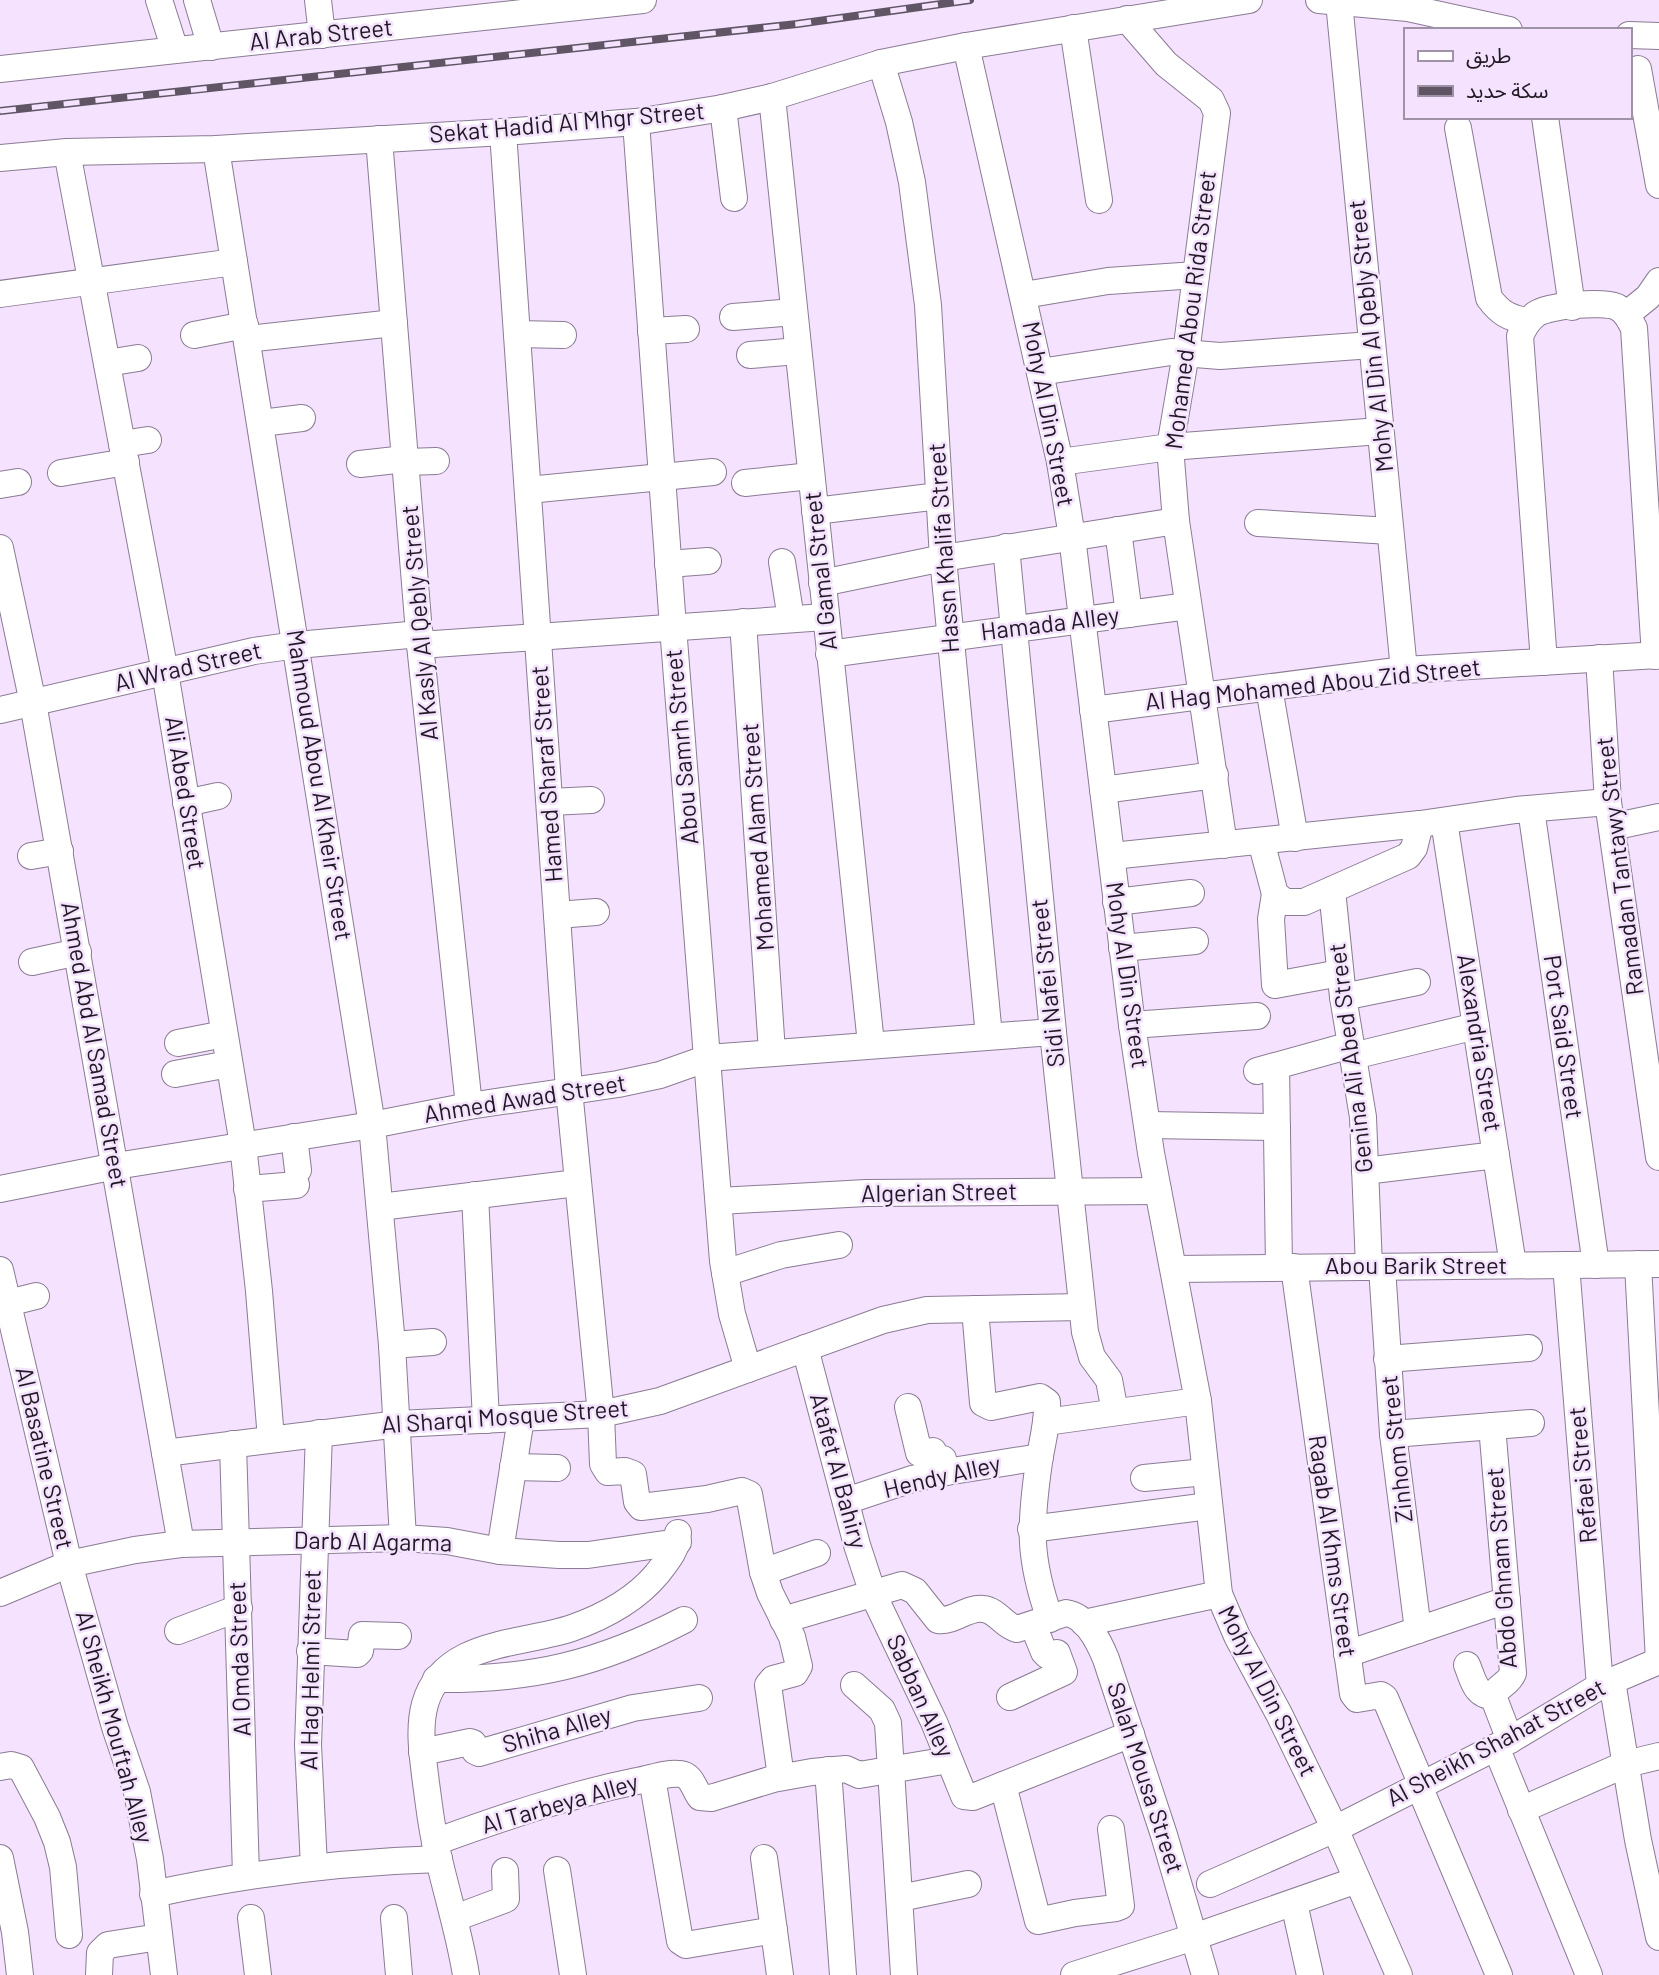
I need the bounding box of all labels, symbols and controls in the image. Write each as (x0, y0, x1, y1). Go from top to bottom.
street label: Al Arab Street (248, 12, 394, 55)
legend (1404, 28, 1631, 119)
text: طريق (1466, 42, 1511, 69)
text: سكة حديد (1466, 77, 1549, 102)
street label: Sekat Hadid Al Mhgr Street (428, 95, 706, 148)
street label: Mohamed Abou Rida Street (1158, 169, 1221, 451)
street label: Mohy Al Din Al Qebly Street (1341, 198, 1398, 474)
street label: Mohy Al Din Street (1017, 319, 1082, 509)
street label: Hassn Khalifa Street (921, 442, 964, 654)
street label: Al Gamal Street (797, 490, 842, 652)
street label: Al Kasly Al Qebly Street (394, 504, 443, 742)
street label: Hamada Alley (979, 600, 1121, 645)
street label: Mahmoud Abou Al Kheir Street (282, 627, 359, 942)
street label: Al Wrad Street (111, 635, 264, 697)
street label: Abou Samrh Street (658, 648, 704, 846)
street label: Al Hag Mohamed Abou Zid Street (1144, 651, 1482, 716)
street label: Hamed Sharaf Street (523, 665, 568, 883)
street label: Ali Abed Street (160, 714, 213, 871)
street label: Mohamed Alam Street (734, 722, 779, 952)
street label: Ramadan Tantawy Street (1588, 735, 1649, 997)
street label: Mohy Al Din Street (1101, 880, 1156, 1070)
street label: Sidi Nafei Street (1023, 898, 1070, 1069)
street label: Ahmed Abd Al Samad Street (56, 899, 135, 1190)
street label: Genina Ali Abed Street (1321, 942, 1378, 1175)
street label: Alexandria Street (1452, 952, 1509, 1134)
street label: Port Said Street (1539, 953, 1590, 1121)
street label: Ahmed Awad Street (421, 1067, 628, 1128)
street label: Algerian Street (861, 1176, 1017, 1207)
street label: Abou Barik Street (1325, 1250, 1507, 1279)
street label: Al Basatine Street (10, 1364, 81, 1552)
street label: Zinhom Street (1373, 1374, 1418, 1524)
street label: Atafet Al Bahiry (805, 1389, 874, 1552)
street label: Al Sharqi Mosque Street (380, 1392, 629, 1439)
street label: Refaei Street (1561, 1406, 1602, 1545)
street label: Ragab Al Khms Street (1304, 1433, 1363, 1659)
street label: Hendy Alley (880, 1448, 1003, 1503)
street label: Abdo Ghnam Street (1479, 1467, 1522, 1670)
street label: Darb Al Agarma (294, 1525, 453, 1556)
street label: Al Hag Helmi Street (293, 1569, 326, 1771)
street label: Al Omda Street (221, 1581, 256, 1737)
street label: Mohy Al Din Street (1213, 1600, 1324, 1781)
street label: Al Sheikh Mouftah Alley (70, 1607, 160, 1846)
street label: Sabban Alley (881, 1629, 961, 1761)
street label: Al Sheikh Shahat Street (1381, 1672, 1610, 1812)
street label: Salah Mousa Street (1102, 1678, 1191, 1877)
street label: Shiha Alley (499, 1699, 615, 1758)
street label: Al Tarbeya Alley (478, 1766, 641, 1839)

